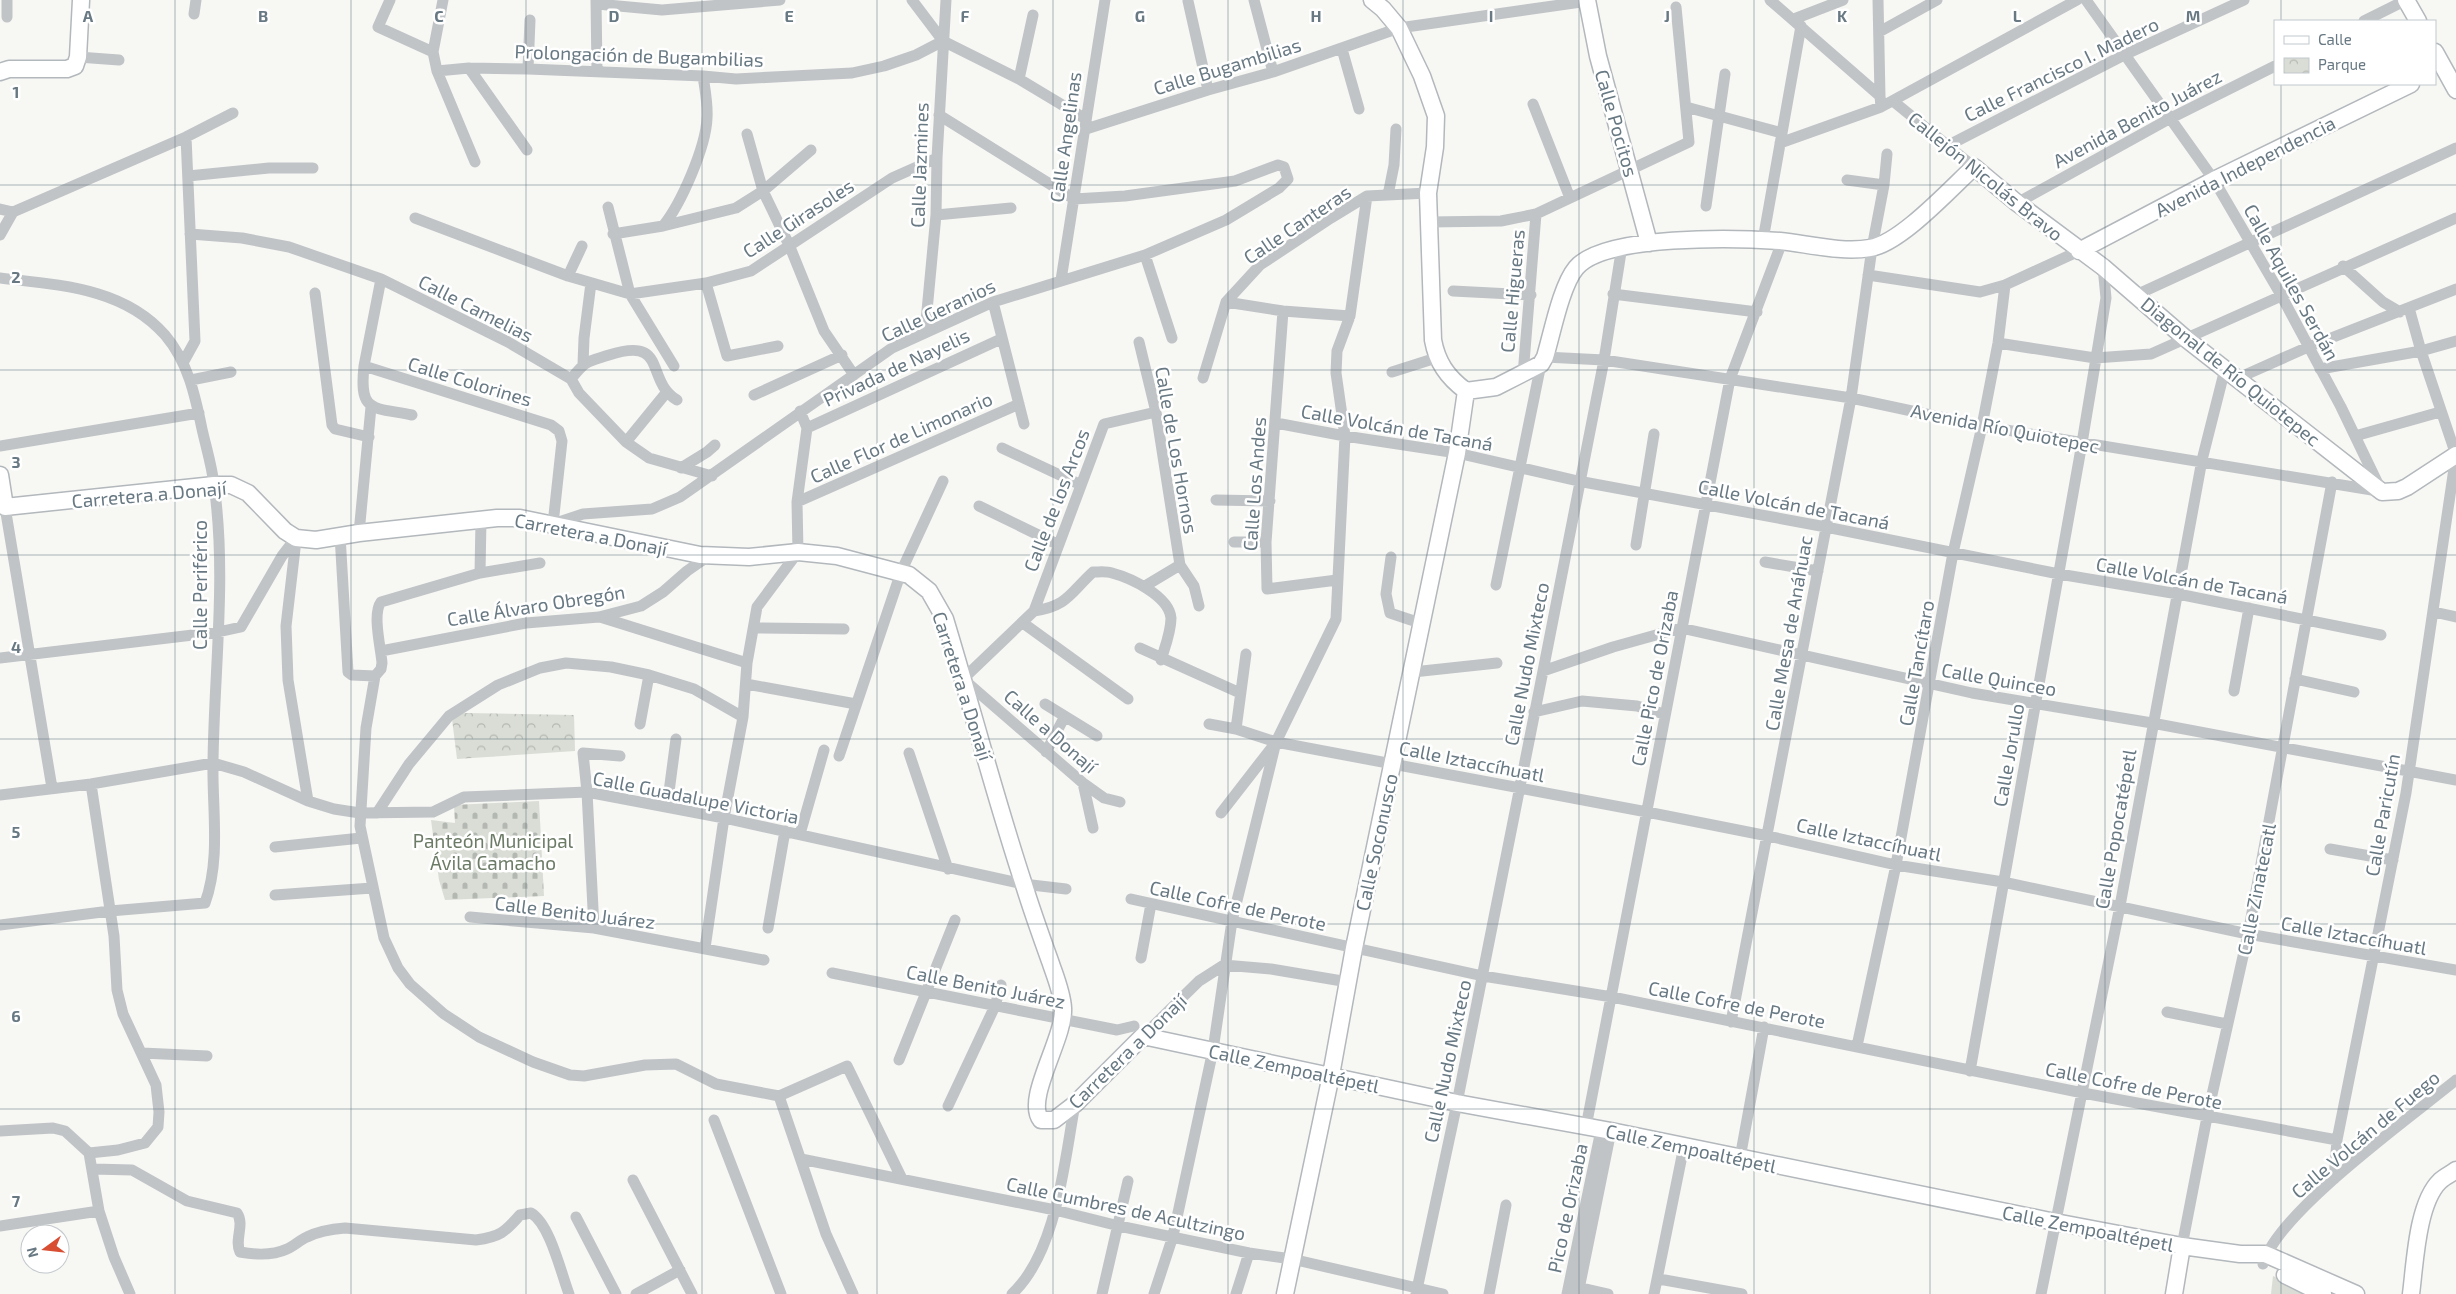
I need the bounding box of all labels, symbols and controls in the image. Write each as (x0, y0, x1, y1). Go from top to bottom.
text: A (83, 6, 94, 25)
text: B (258, 6, 268, 25)
text: C (434, 6, 444, 25)
text: D (609, 6, 620, 25)
text: E (784, 6, 794, 25)
text: F (961, 6, 970, 25)
text: G (1135, 6, 1145, 25)
text: H (1310, 6, 1322, 25)
text: I (1489, 6, 1493, 25)
text: J (1664, 6, 1670, 25)
text: K (1837, 6, 1848, 25)
text: L (2013, 6, 2022, 25)
text: M (2186, 6, 2200, 25)
street label: Calle Francisco I. Madero (1960, 12, 2162, 126)
legend (2274, 20, 2436, 85)
text: Calle (2318, 30, 2352, 48)
street label: Calle Bugambilias (1150, 33, 1304, 99)
street label: Prolongación de Bugambilias (514, 39, 764, 71)
text: Parque (2318, 55, 2366, 73)
street label: Avenida Benito Juárez (2049, 64, 2225, 172)
street label: Calle Pocitos (1591, 67, 1643, 179)
street label: Calle Angelinas (1044, 70, 1086, 204)
text: 1 (13, 82, 19, 101)
street label: Calle Jazmines (905, 102, 933, 228)
street label: Callejón Nicolás Bravo (1904, 107, 2068, 245)
street label: Avenida Independencia (2151, 111, 2339, 221)
street label: Calle Girasoles (738, 174, 858, 262)
street label: Calle Canteras (1239, 180, 1355, 268)
street label: Calle Aquiles Serdán (2239, 200, 2345, 364)
street label: Calle Higueras (1495, 228, 1529, 354)
text: 2 (11, 267, 21, 286)
street label: Calle Camelias (415, 269, 537, 347)
street label: Calle Geranios (877, 274, 999, 346)
street label: Diagonal de Río Quiotepec (2137, 292, 2325, 450)
street label: Privada de Nayelis (819, 323, 973, 411)
street label: Calle Colorines (405, 351, 535, 411)
street label: Calle de Los Hornos (1151, 365, 1203, 535)
street label: Calle Flor de Limonario (806, 386, 996, 488)
street label: Avenida Río Quiotepec (1909, 398, 2101, 458)
street label: Calle Volcán de Tacaná (1299, 399, 1495, 455)
street label: Calle Los Andes (1238, 416, 1270, 552)
street label: Calle de los Arcos (1018, 425, 1094, 575)
text: 3 (11, 452, 21, 471)
street label: Calle Volcán de Tacaná (1696, 474, 1892, 534)
street label: Carretera a Donají (71, 476, 229, 512)
street label: Carretera a Donají (513, 508, 671, 560)
street label: Calle Periférico (188, 520, 211, 650)
street label: Calle Mesa de Anáhuac (1759, 534, 1817, 732)
street label: Calle Volcán de Tacaná (2094, 552, 2290, 608)
street label: Calle Álvaro Obregón (445, 580, 627, 630)
street label: Calle Nudo Mixteco (1499, 580, 1553, 748)
street label: Calle Pico de Orizaba (1626, 588, 1682, 768)
street label: Calle Tancítaro (1894, 598, 1938, 728)
street label: Carretera a Donají (928, 609, 998, 765)
text: 4 (11, 637, 21, 656)
street label: Calle Quinceo (1940, 658, 2058, 700)
street label: Calle a Donají (1000, 684, 1103, 779)
street label: Calle Jorullo (1988, 702, 2028, 808)
street label: Calle Iztaccíhuatl (1397, 736, 1547, 786)
street label: Calle Popocatépetl (2090, 747, 2140, 911)
street label: Calle Paricutín (2360, 752, 2404, 878)
street label: Calle Guadalupe Victoria (591, 766, 801, 828)
street label: Calle Soconusco (1350, 771, 1402, 913)
street label: Calle Iztaccíhuatl (1794, 812, 1944, 866)
street label: Calle Zinatecatl (2232, 821, 2280, 957)
text: 5 (12, 822, 21, 841)
park label: Panteón Municipal Ávila Camacho (413, 829, 574, 874)
street label: Calle Cofre de Perote (1148, 875, 1328, 935)
street label: Calle Benito Juárez (493, 891, 657, 933)
street label: Calle Iztaccíhuatl (2279, 911, 2429, 959)
street label: Calle Benito Juárez (904, 959, 1068, 1013)
street label: Calle Cofre de Perote (1647, 976, 1827, 1032)
street label: Calle Nudo Mixteco (1419, 977, 1475, 1145)
street label: Carretera a Donají (1063, 988, 1192, 1113)
text: 6 (11, 1006, 21, 1025)
street label: Calle Zempoaltépetl (1207, 1039, 1382, 1097)
street label: Calle Cofre de Perote (2044, 1057, 2224, 1113)
street label: Calle Volcán de Fuego (2286, 1065, 2444, 1203)
street label: Calle Zempoaltépetl (1604, 1119, 1779, 1177)
street label: Pico de Orizaba (1542, 1141, 1592, 1275)
street label: Calle Cumbres de Acultzingo (1004, 1171, 1248, 1245)
text: 7 (12, 1191, 21, 1210)
street label: Calle Zempoaltépetl (2000, 1200, 2176, 1256)
north arrow (20, 1224, 70, 1274)
text: N (22, 1245, 41, 1260)

